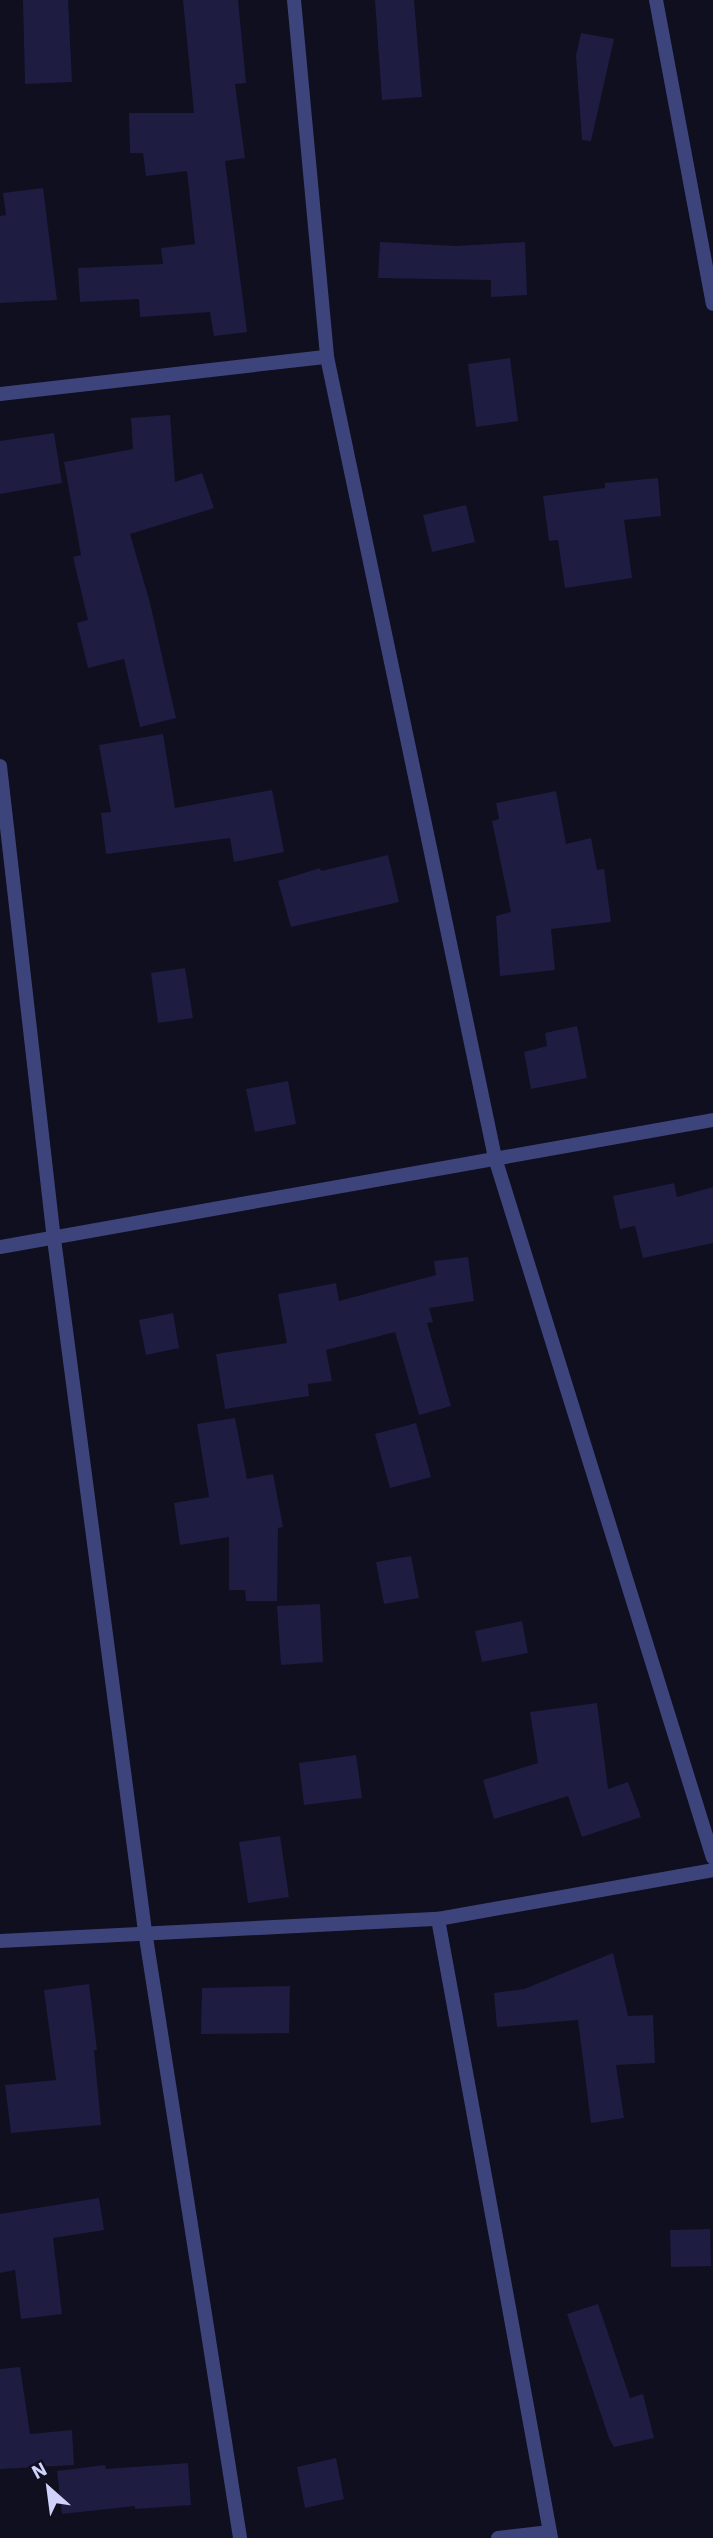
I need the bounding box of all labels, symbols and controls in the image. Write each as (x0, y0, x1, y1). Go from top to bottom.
north arrow (14, 2454, 84, 2524)
text: N (27, 2457, 51, 2484)

